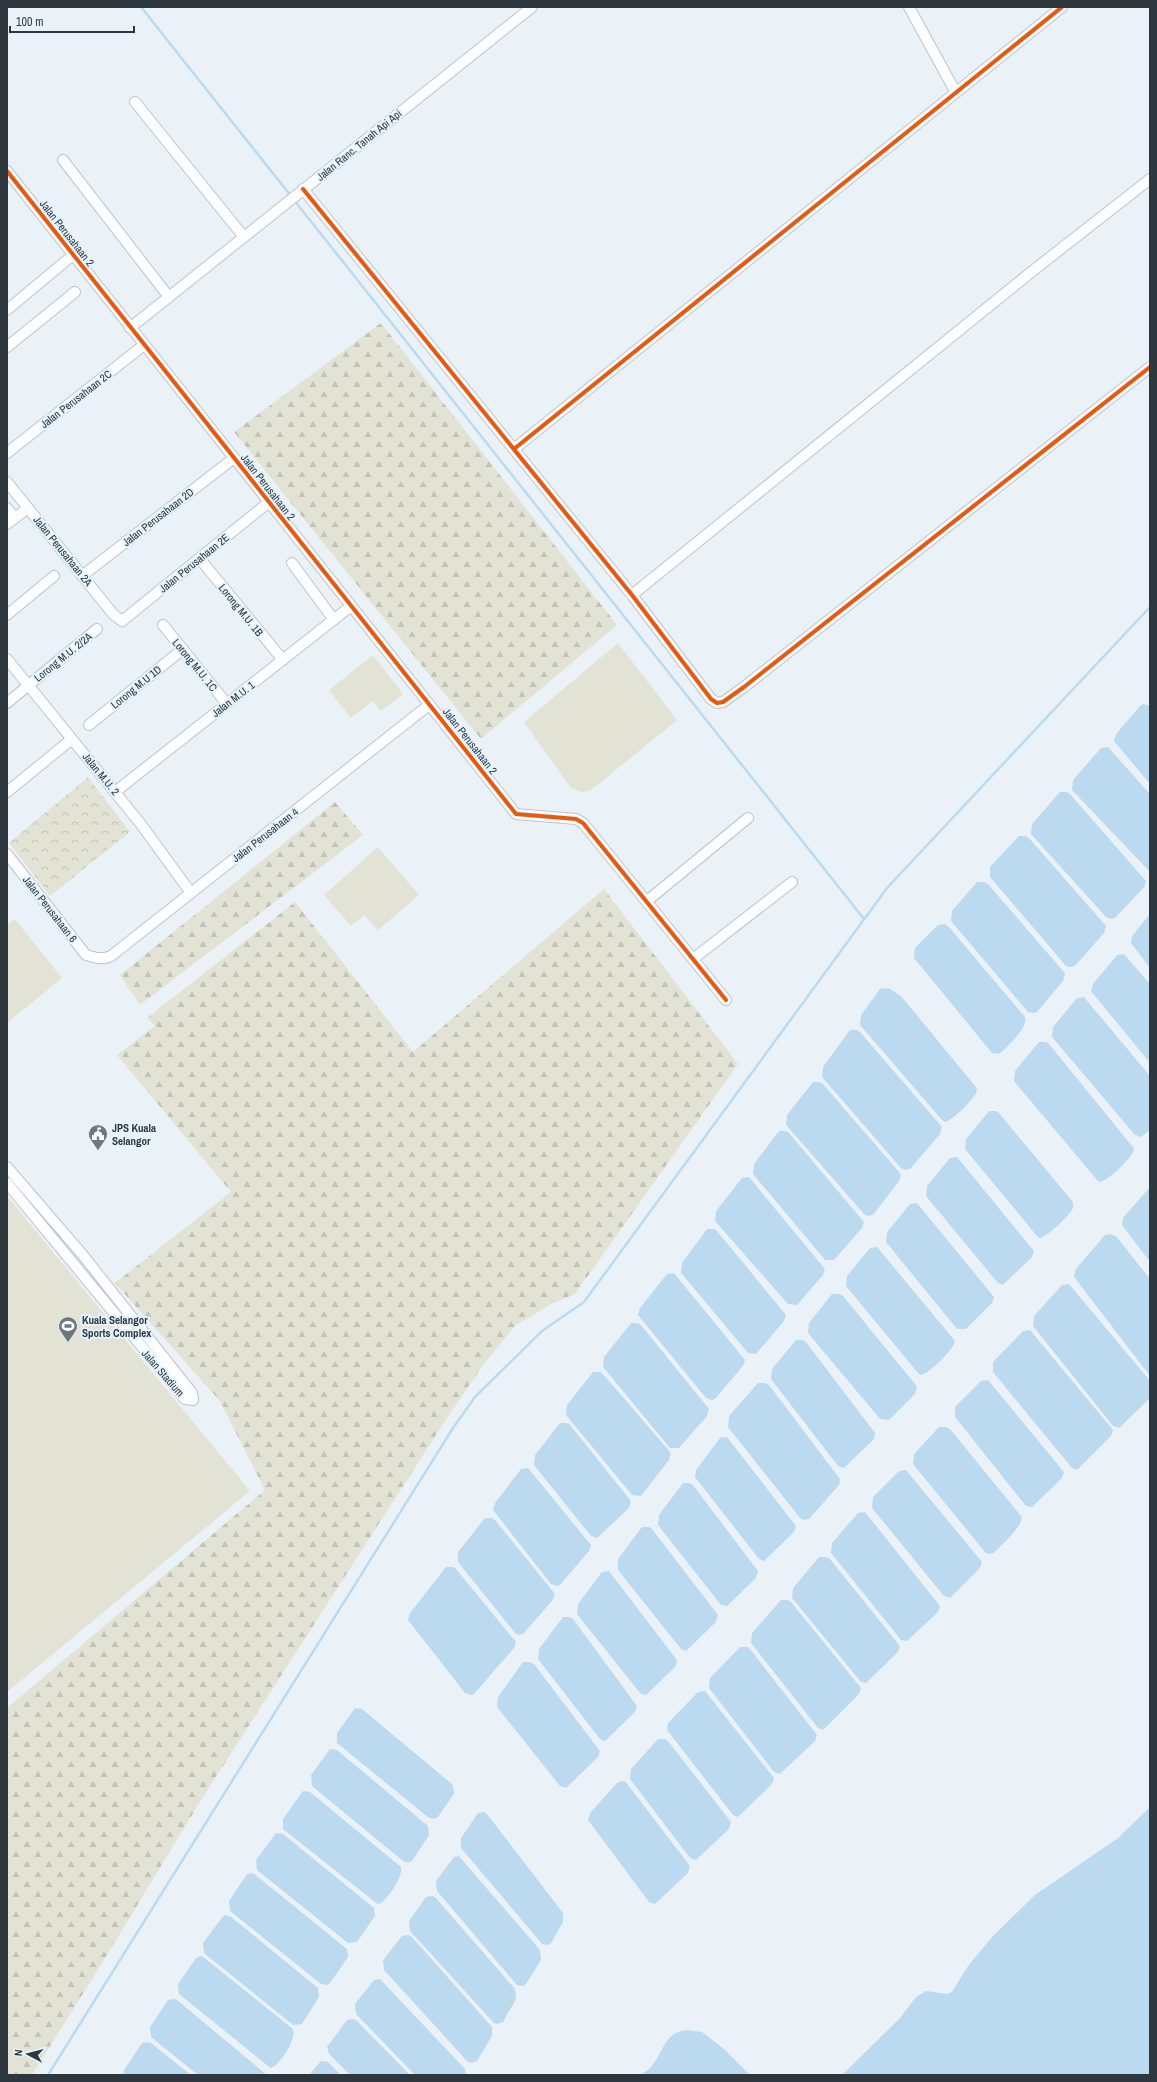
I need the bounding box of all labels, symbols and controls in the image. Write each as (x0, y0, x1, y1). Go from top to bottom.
scale bar (10, 8, 134, 34)
text: 100 m (16, 14, 43, 30)
street label: Jalan Ranc. Tanah Api Api (313, 106, 405, 184)
street label: Jalan Perusahaan 2 (37, 197, 97, 269)
street label: Jalan Perusahaan 2C (38, 366, 115, 431)
street label: Jalan Perusahaan 2 (238, 451, 298, 523)
street label: Jalan Perusahaan 2D (120, 485, 196, 549)
street label: Jalan Perusahaan 2A (30, 513, 96, 590)
street label: Jalan Perusahaan 2E (156, 530, 232, 596)
street label: Lorong M.U. 1B (216, 581, 266, 639)
street label: Lorong M.U. 2/2A (31, 629, 96, 685)
street label: Lorong M.U. 1C (170, 636, 221, 695)
street label: Lorong M.U 1D (108, 662, 164, 712)
street label: Jalan M.U. 1 (209, 678, 257, 720)
street label: Jalan Perusahaan 2 (440, 705, 500, 777)
street label: Jalan M.U. 2 (80, 750, 122, 798)
street label: Jalan Perusahaan 4 (229, 805, 301, 865)
street label: Jalan Perusahaan 6 (20, 873, 80, 945)
place label: JPS Kuala Selangor (112, 1121, 156, 1148)
public building icon: JPS Kuala Selangor (87, 1123, 109, 1151)
place label: Kuala Selangor Sports Complex (82, 1313, 151, 1340)
sports icon: Kuala Selangor Sports Complex (57, 1315, 79, 1343)
street label: Jalan Stadium (139, 1347, 187, 1399)
north arrow (8, 2034, 48, 2074)
text: N (11, 2049, 25, 2057)

